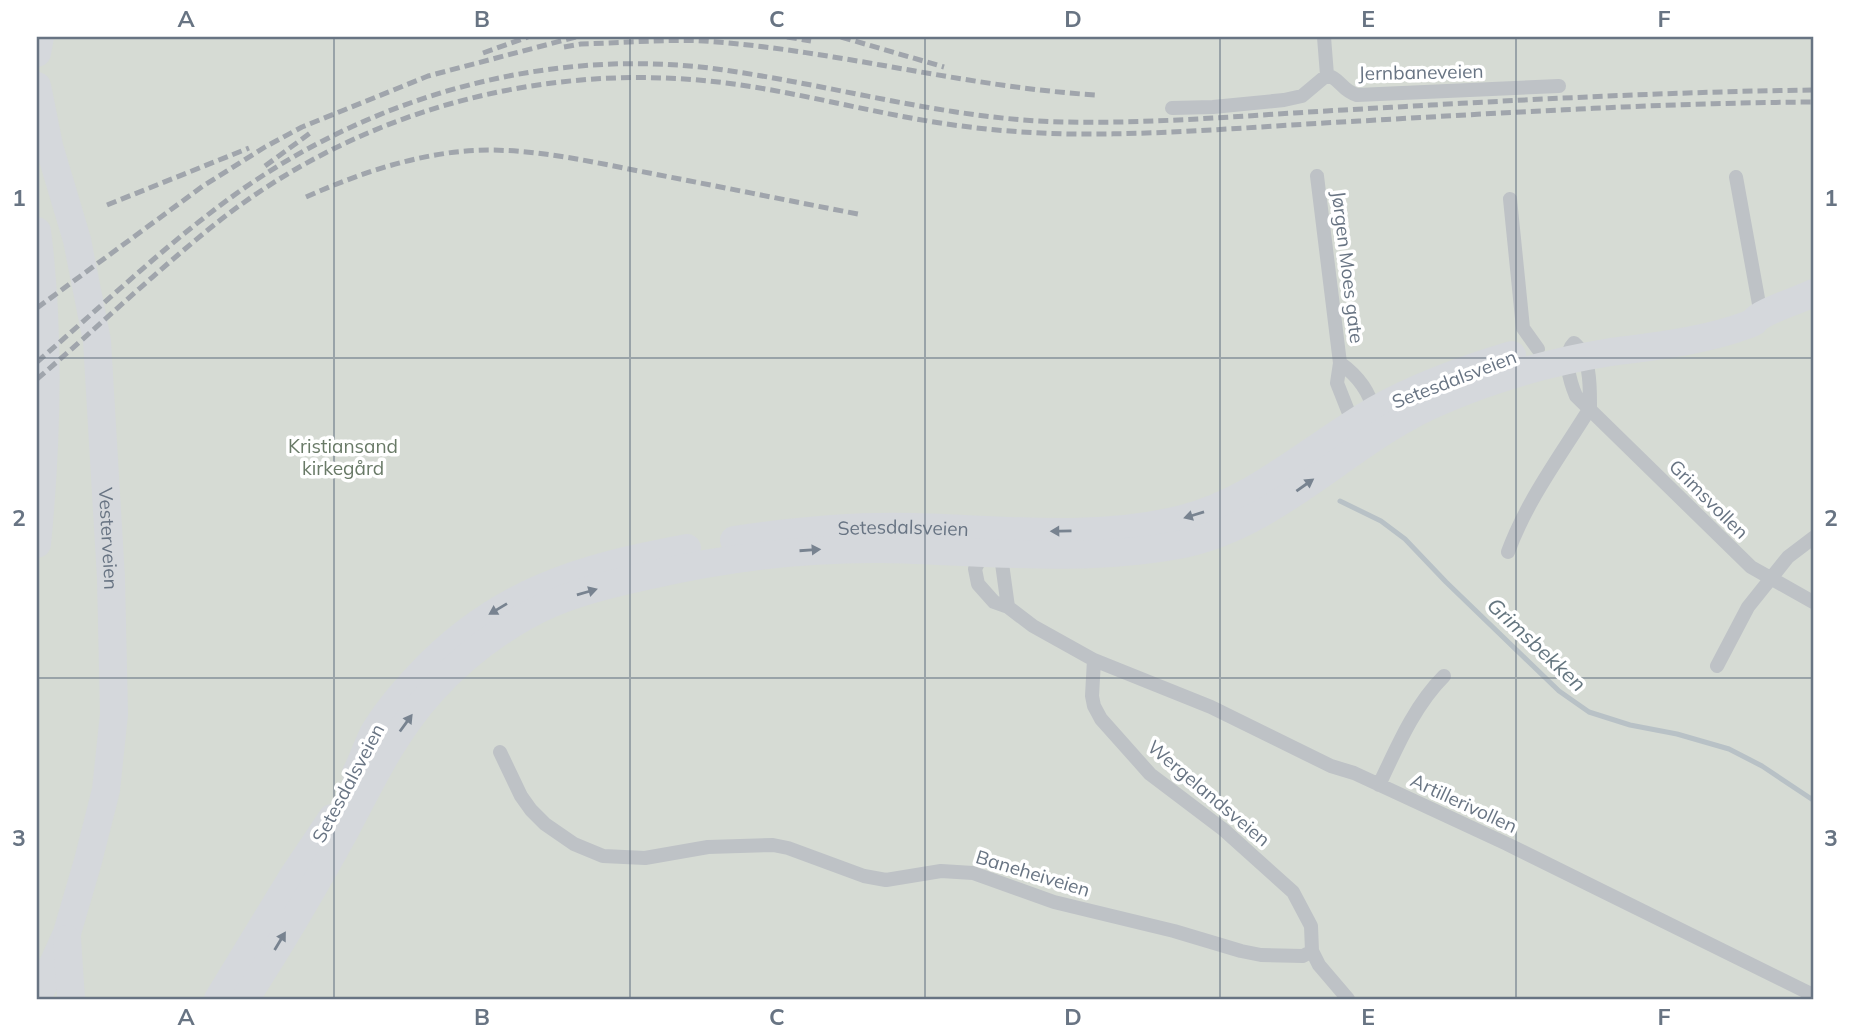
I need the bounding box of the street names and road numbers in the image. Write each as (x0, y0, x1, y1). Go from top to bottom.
street label: Jernbaneveien (1358, 59, 1484, 85)
street label: Jørgen Moes gate (1327, 189, 1369, 345)
street label: Setesdalsveien (1388, 344, 1520, 414)
street label: Grimsvollen (1664, 454, 1754, 544)
street label: Vesterveien (94, 487, 123, 590)
street label: Setesdalsveien (837, 515, 969, 541)
street label: Setesdalsveien (307, 719, 389, 847)
street label: Wergelandsveien (1143, 735, 1275, 851)
street label: Artillerivollen (1407, 768, 1521, 838)
street label: Baneheiveien (973, 844, 1093, 902)

